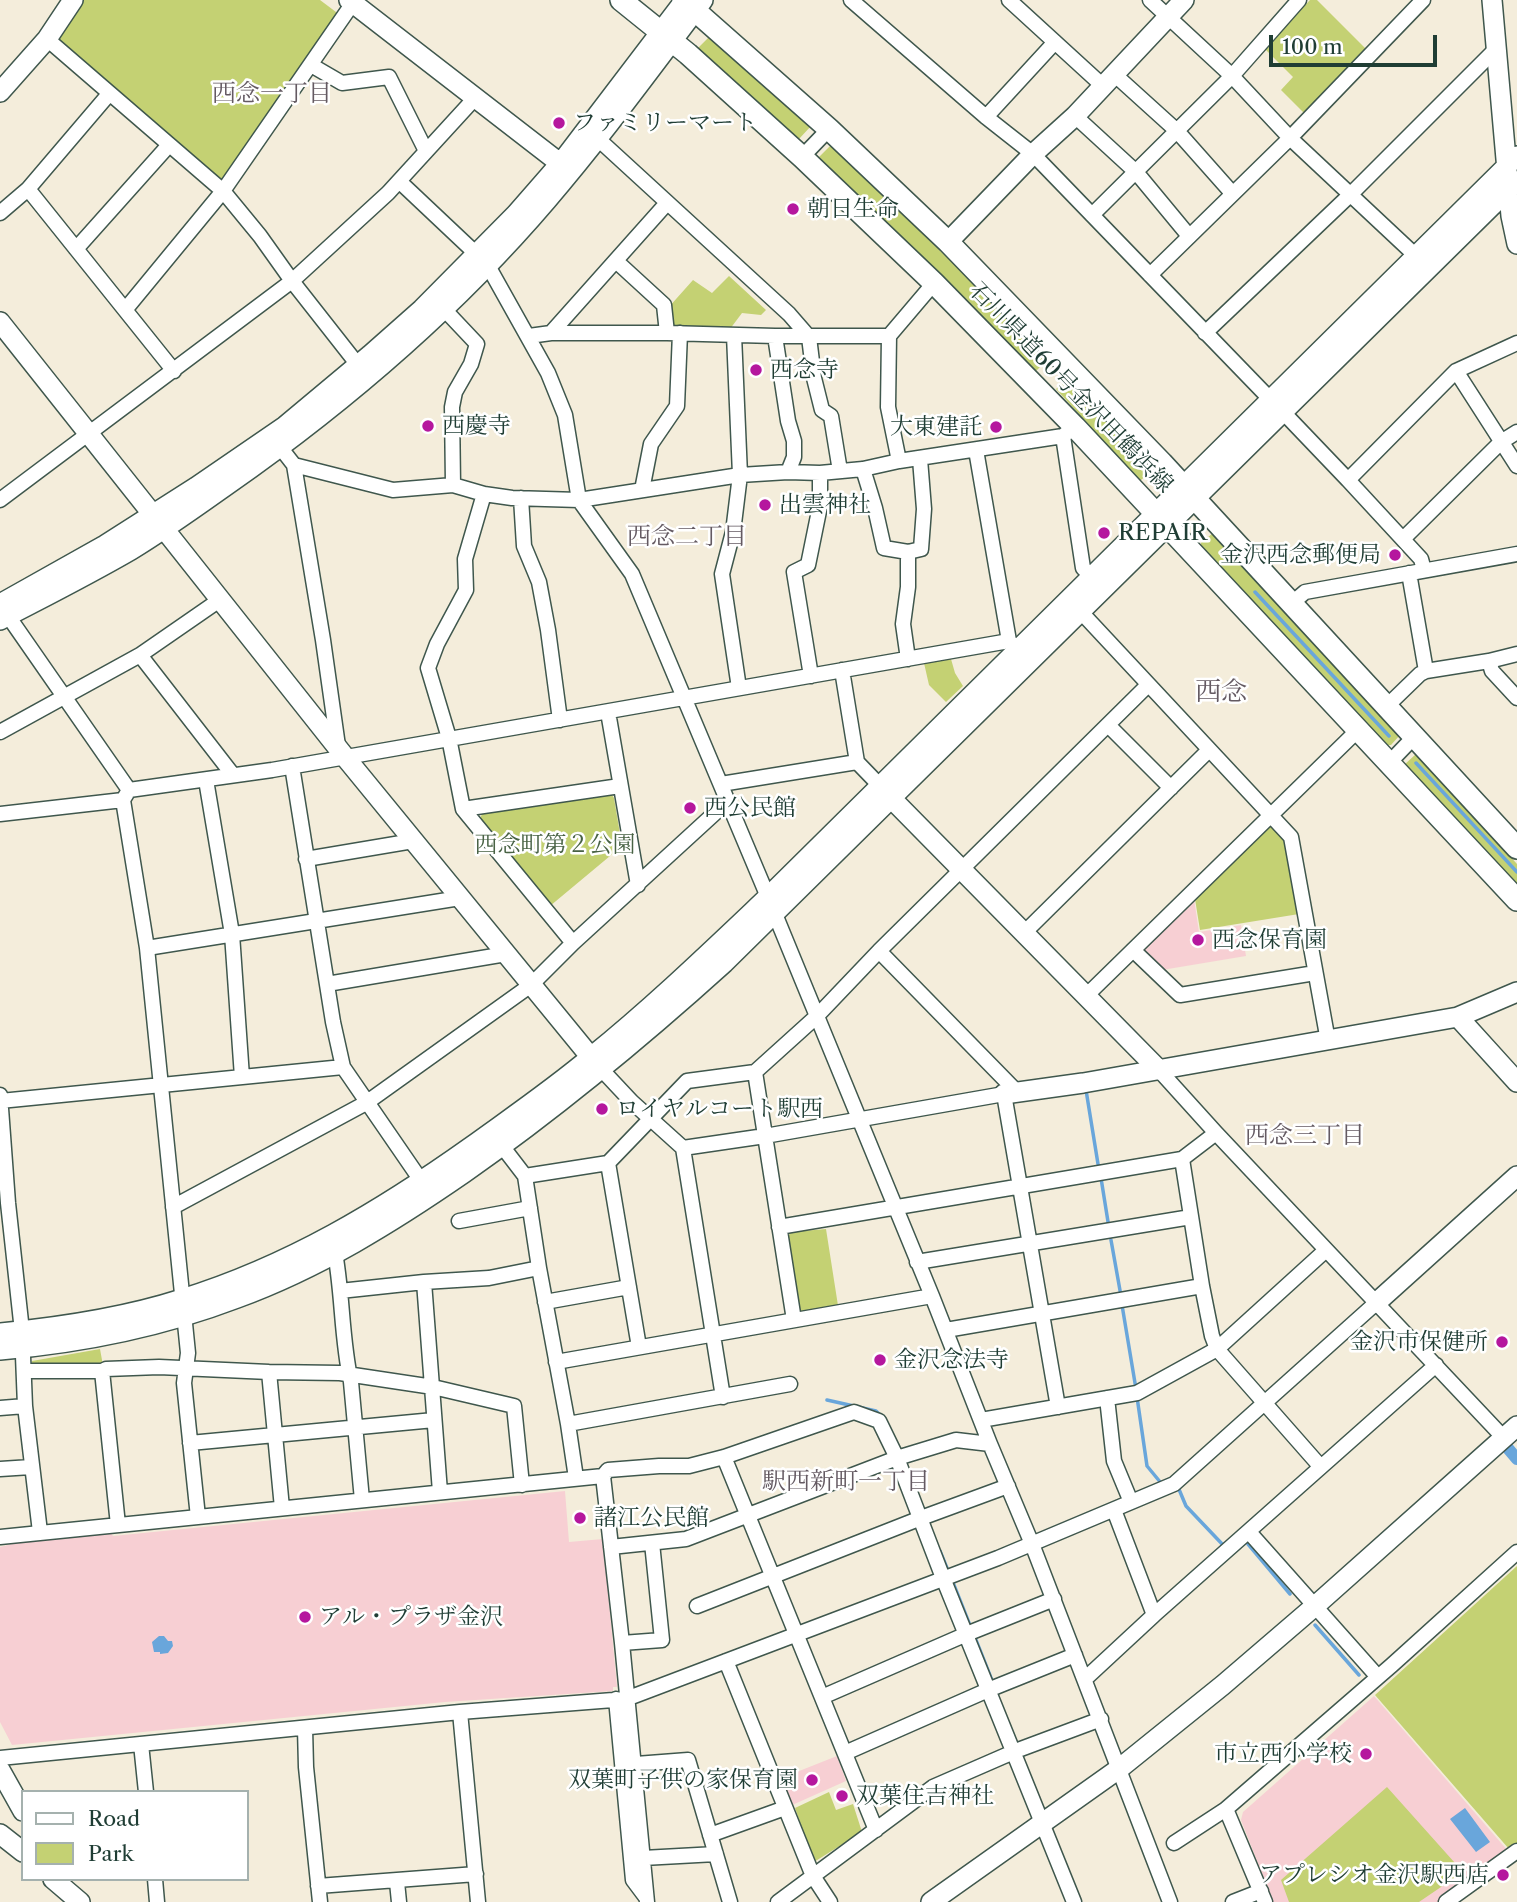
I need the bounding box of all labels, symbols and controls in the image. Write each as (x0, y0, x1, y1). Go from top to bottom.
scale bar (1272, 21, 1440, 65)
text: 100 m (1282, 34, 1343, 59)
district label: 西念一丁目 (212, 80, 332, 108)
place label: ファミリーマート (573, 109, 757, 137)
marker: ファミリーマート (551, 115, 567, 131)
place label: 朝日生命 (807, 195, 899, 223)
marker: 朝日生命 (785, 201, 801, 217)
street label: 石川県道60号金沢田鶴浜線 (963, 277, 1179, 499)
place label: 西念寺 (770, 356, 839, 384)
marker: 西念寺 (748, 362, 764, 378)
place label: 西慶寺 (442, 412, 511, 440)
place label: 大東建託 (890, 413, 982, 441)
marker: 西慶寺 (420, 418, 436, 434)
marker: 大東建託 (988, 419, 1004, 435)
place label: 出雲神社 (779, 491, 871, 519)
marker: 出雲神社 (757, 497, 773, 513)
place label: REPAIR (1118, 519, 1207, 547)
district label: 西念二丁目 (627, 523, 747, 551)
marker: REPAIR (1096, 525, 1112, 541)
place label: 金沢西念郵便局 (1220, 541, 1381, 569)
marker: 金沢西念郵便局 (1387, 547, 1403, 563)
district label: 西念 (1195, 676, 1247, 708)
place label: 西公民館 (704, 794, 796, 822)
marker: 西公民館 (682, 800, 698, 816)
park label: 西念町第２公園 (475, 831, 635, 859)
place label: 西念保育園 (1212, 926, 1327, 954)
marker: 西念保育園 (1190, 932, 1206, 948)
place label: ロイヤルコート駅西 (616, 1095, 823, 1123)
marker: ロイヤルコート駅西 (594, 1101, 610, 1117)
district label: 西念三丁目 (1245, 1122, 1365, 1150)
place label: 金沢市保健所 (1350, 1328, 1488, 1356)
marker: 金沢市保健所 (1494, 1334, 1510, 1350)
place label: 金沢念法寺 (894, 1346, 1009, 1374)
marker: 金沢念法寺 (872, 1352, 888, 1368)
district label: 駅西新町一丁目 (762, 1468, 930, 1496)
place label: 諸江公民館 (594, 1504, 709, 1532)
marker: 諸江公民館 (572, 1510, 588, 1526)
place label: アル・プラザ金沢 (319, 1603, 503, 1631)
marker: アル・プラザ金沢 (297, 1609, 313, 1625)
place label: 市立西小学校 (1214, 1740, 1352, 1768)
marker: 市立西小学校 (1358, 1746, 1374, 1762)
place label: 双葉町子供の家保育園 (568, 1766, 798, 1794)
marker: 双葉町子供の家保育園 (804, 1772, 820, 1788)
place label: 双葉住吉神社 (856, 1782, 994, 1810)
marker: 双葉住吉神社 (834, 1788, 850, 1804)
legend (21, 1790, 248, 1881)
text: Road (88, 1806, 140, 1831)
text: Park (88, 1841, 134, 1866)
place label: アプレシオ金沢駅西店 (1259, 1861, 1489, 1889)
marker: アプレシオ金沢駅西店 (1495, 1867, 1511, 1883)

